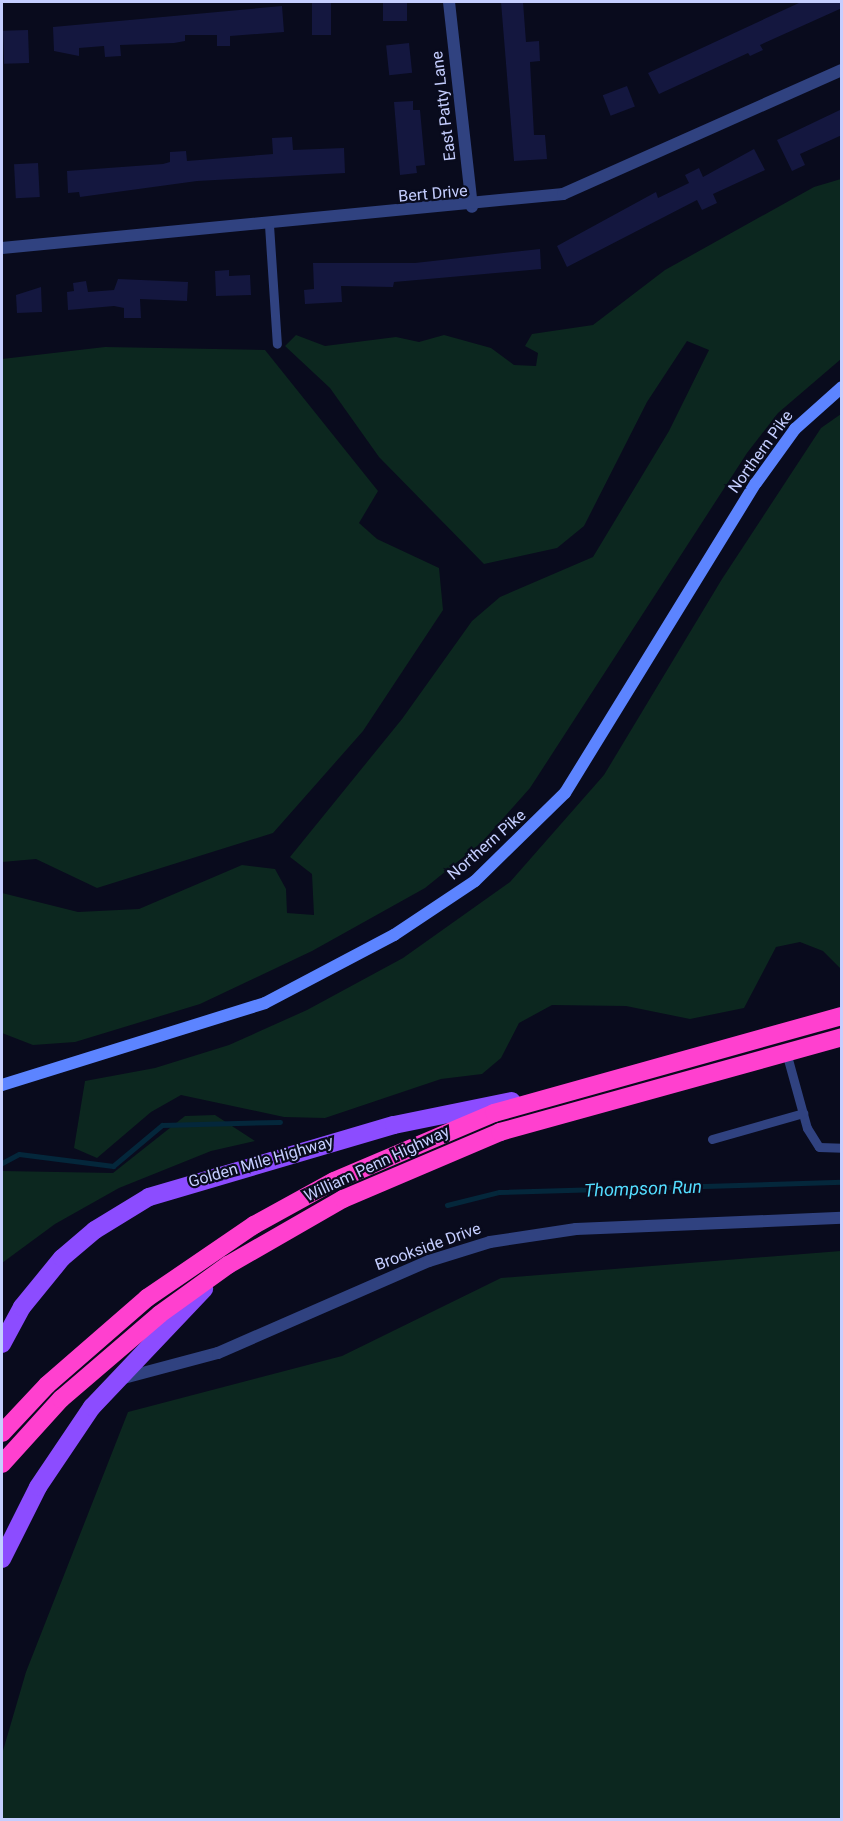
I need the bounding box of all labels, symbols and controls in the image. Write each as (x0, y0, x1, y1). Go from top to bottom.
street label: East Patty Lane (428, 50, 460, 162)
street label: Bert Drive (398, 181, 468, 207)
street label: Northern Pike (725, 407, 797, 497)
street label: Northern Pike (444, 806, 530, 884)
street label: William Penn Highway (301, 1122, 453, 1206)
street label: Golden Mile Highway (186, 1132, 336, 1192)
water label: Thompson Run (584, 1176, 702, 1202)
street label: Brookside Drive (372, 1219, 484, 1275)

